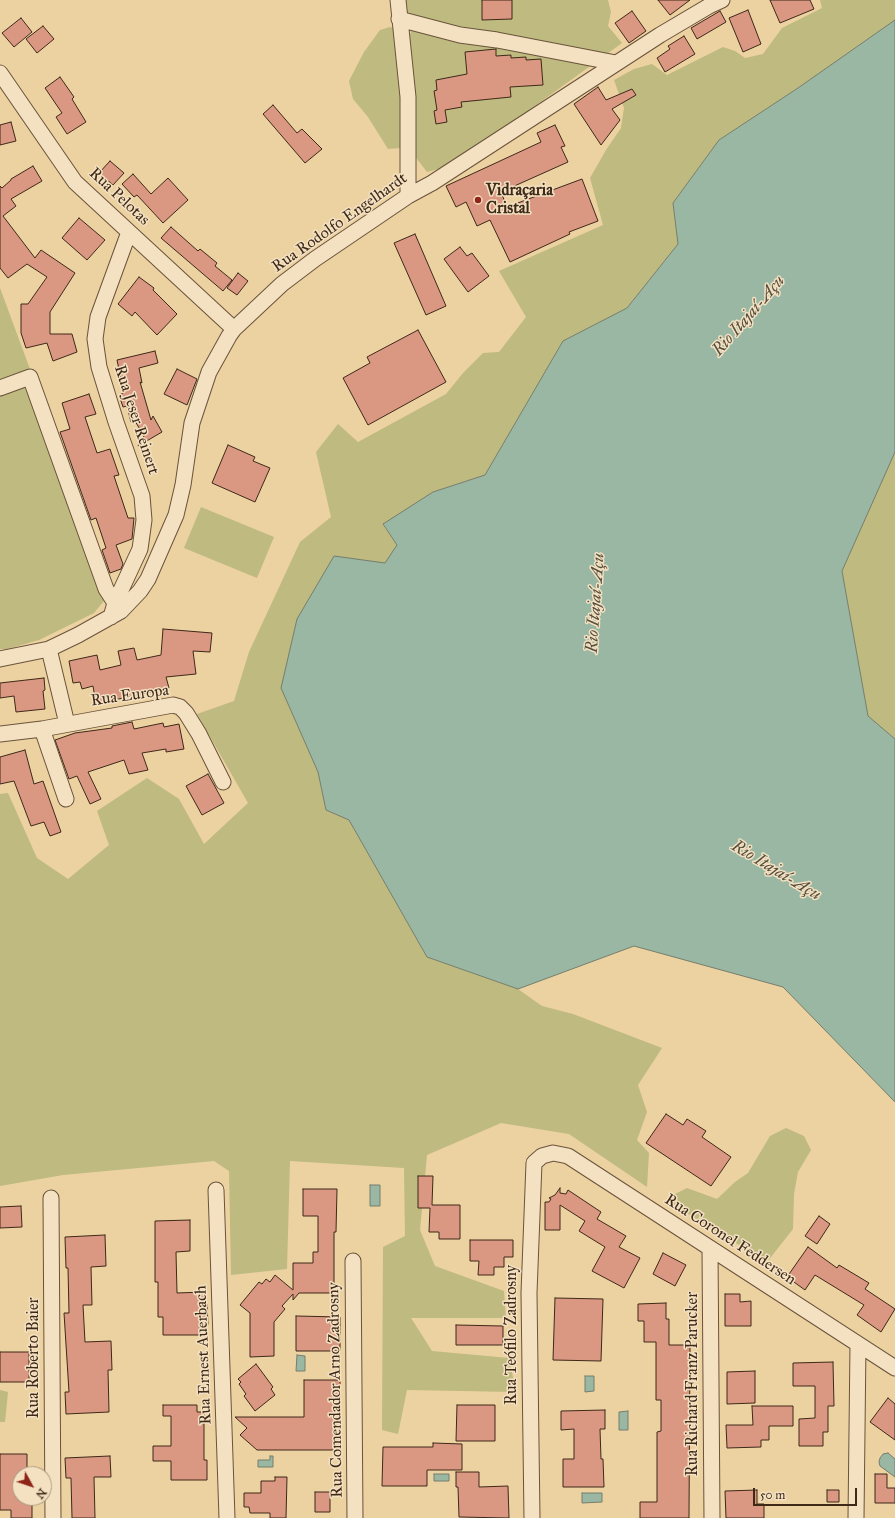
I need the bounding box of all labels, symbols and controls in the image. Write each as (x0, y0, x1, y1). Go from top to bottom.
street label: Rua Pelotas (85, 164, 153, 230)
street label: Rua Rodolfo Engelhardt (269, 169, 411, 277)
place label: Vidraçaria Cristal (486, 181, 553, 219)
marker: Vidraçaria Cristal (473, 195, 483, 205)
water label: Rio Itajaí-Açu (708, 271, 790, 361)
street label: Rua Jeser Reinert (109, 363, 163, 477)
water label: Rio Itajaí-Açu (582, 552, 610, 654)
street label: Rua Europa (90, 681, 170, 711)
water label: Rio Itajaí-Açu (728, 836, 824, 906)
street label: Rua Coronel Feddersen (661, 1190, 799, 1290)
street label: Rua Teófilo Zadrosny (502, 1265, 522, 1405)
street label: Rua Comendador Arno Zadrosny (325, 1282, 347, 1498)
street label: Rua Ernest Auerbach (192, 1285, 216, 1425)
street label: Rua Richard Franz Parucker (683, 1292, 703, 1476)
street label: Rua Roberto Baier (24, 1297, 44, 1419)
north arrow (12, 1466, 52, 1506)
scale bar (755, 1480, 859, 1506)
text: N (33, 1486, 49, 1501)
text: 50 m (760, 1488, 785, 1502)

